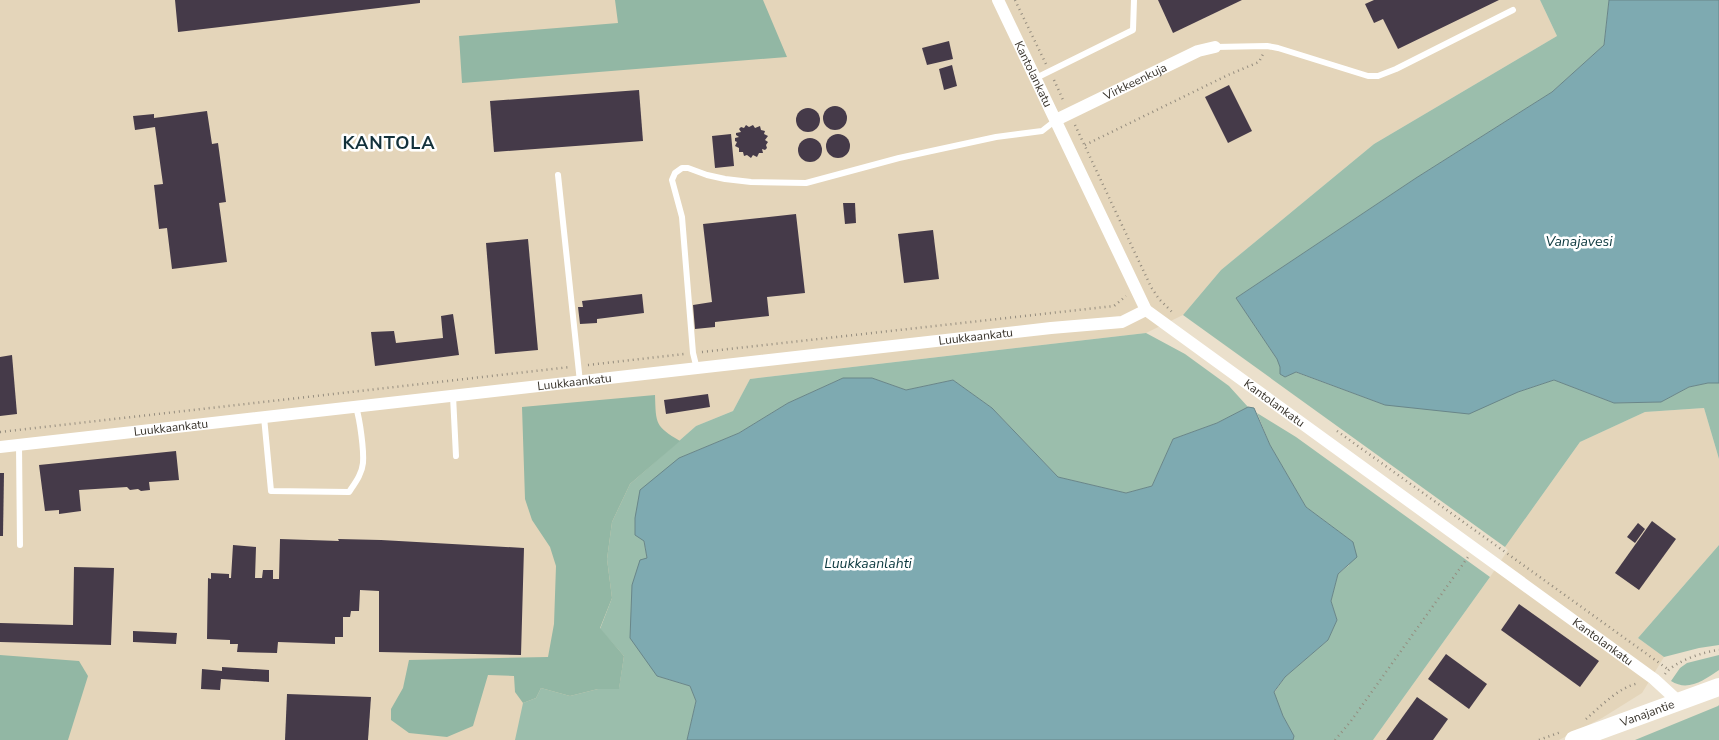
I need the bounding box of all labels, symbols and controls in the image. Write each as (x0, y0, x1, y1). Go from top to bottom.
street label: Kantolankatu (1011, 38, 1056, 110)
street label: Virkkeenkuja (1100, 59, 1170, 104)
district label: KANTOLA (342, 131, 436, 155)
water label: Vanajavesi (1546, 232, 1613, 251)
street label: Luukkaankatu (938, 324, 1014, 349)
street label: Luukkaankatu (536, 370, 612, 394)
street label: Kantolankatu (1241, 376, 1308, 431)
street label: Luukkaankatu (133, 415, 209, 440)
water label: Luukkaanlahti (824, 554, 913, 573)
street label: Kantolankatu (1569, 614, 1636, 669)
street label: Vanajantie (1617, 696, 1677, 731)

